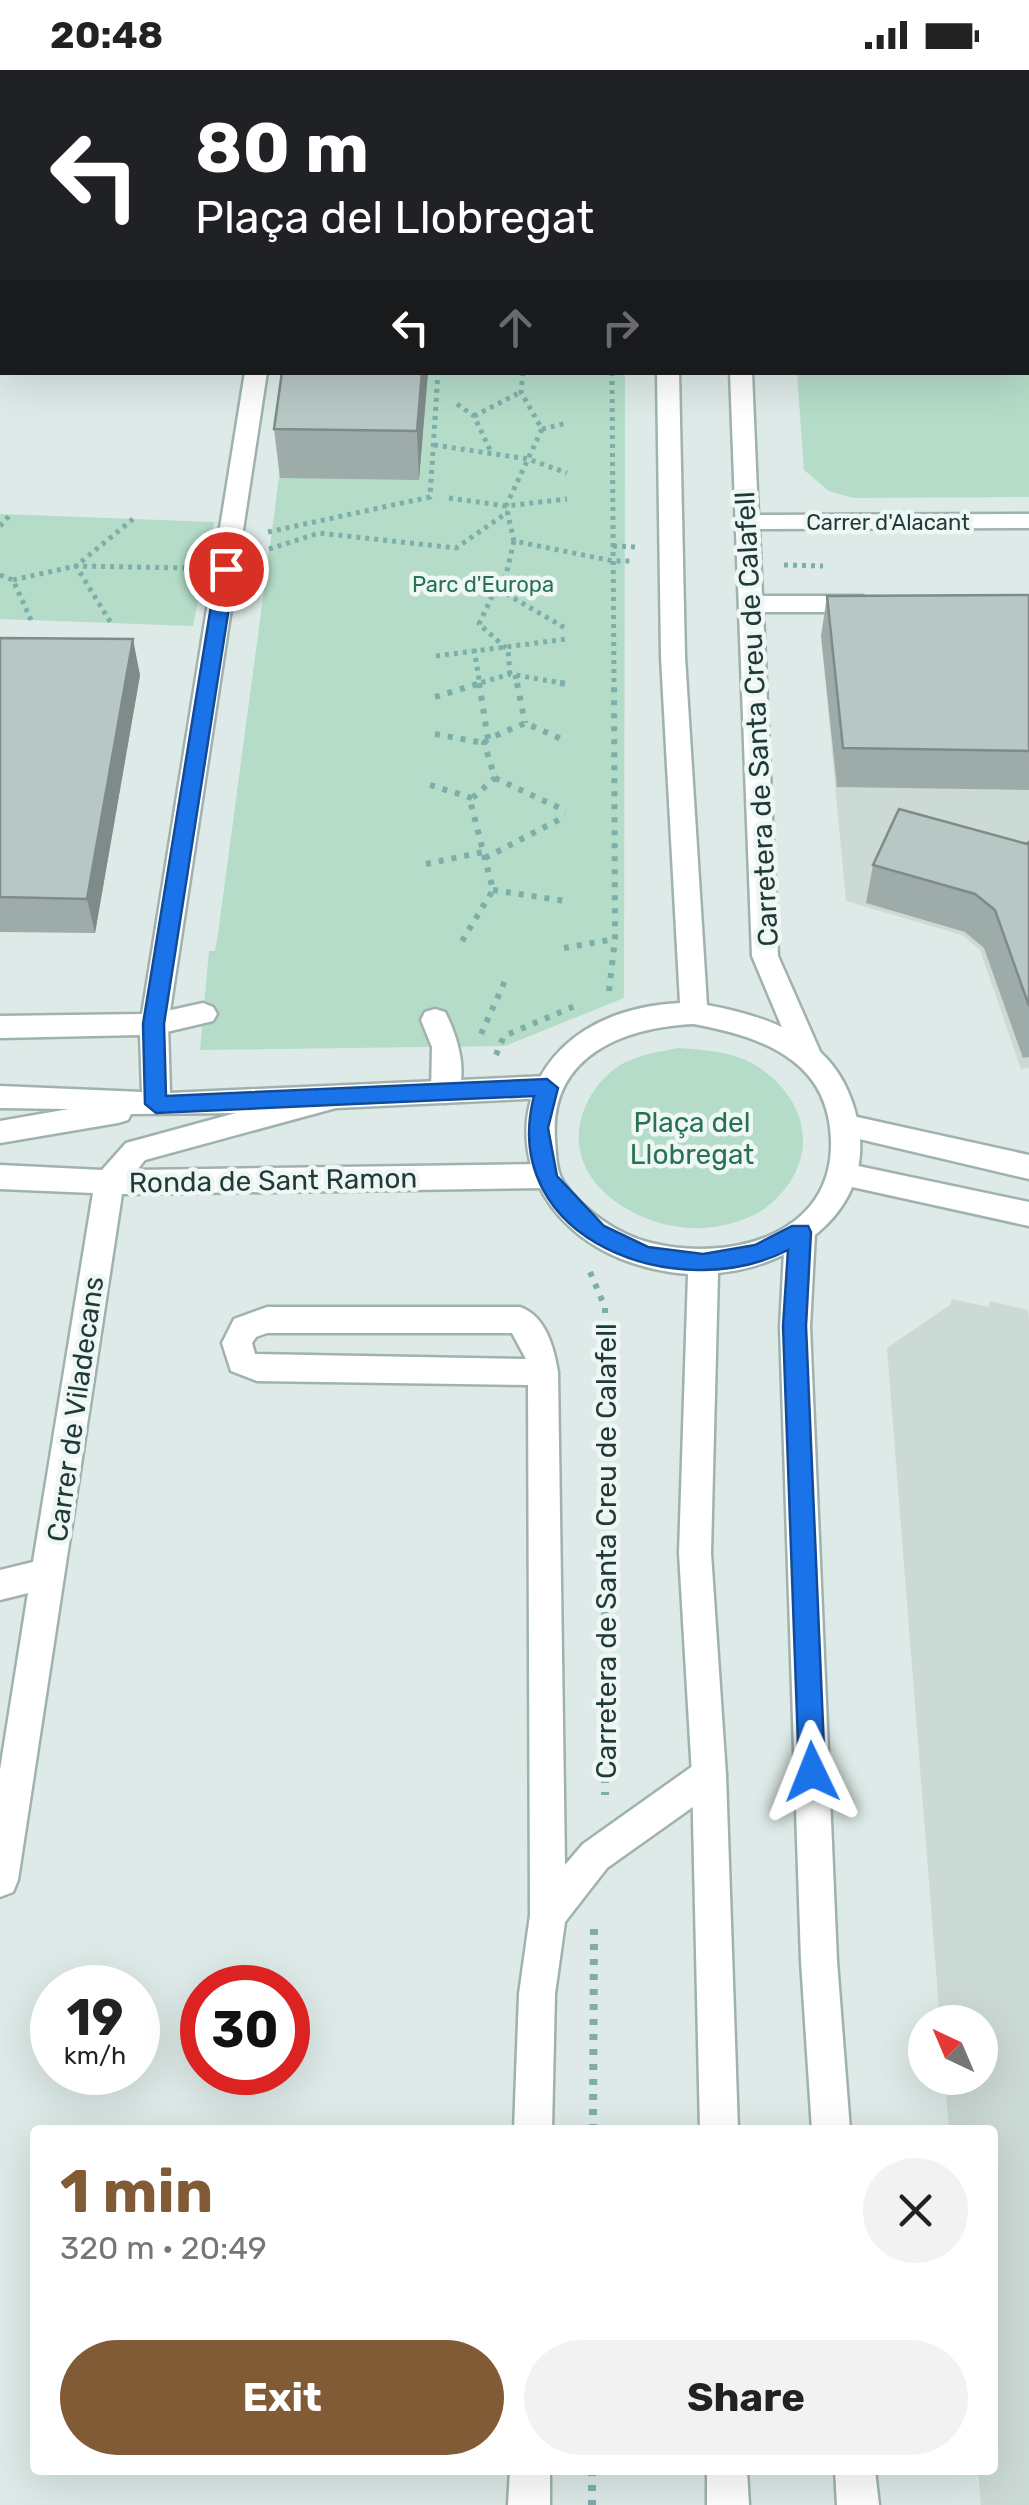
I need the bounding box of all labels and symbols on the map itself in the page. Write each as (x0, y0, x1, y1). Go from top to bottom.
street label: Carretera de Santa Creu de Calafell (728, 491, 785, 947)
street label: Carrer d'Alacant (806, 509, 970, 536)
pin (184, 527, 269, 612)
park label: Parc d'Europa (412, 571, 554, 598)
park label: Plaça del Llobregat (630, 1106, 754, 1171)
street label: Ronda de Sant Ramon (128, 1161, 418, 1200)
street label: Carrer de Viladecans (41, 1274, 110, 1544)
street label: Carretera de Santa Creu de Calafell (590, 1323, 623, 1779)
position arrow (760, 1720, 864, 1824)
speed limit sign: 30 (180, 1965, 310, 2095)
north arrow (908, 2005, 998, 2095)

